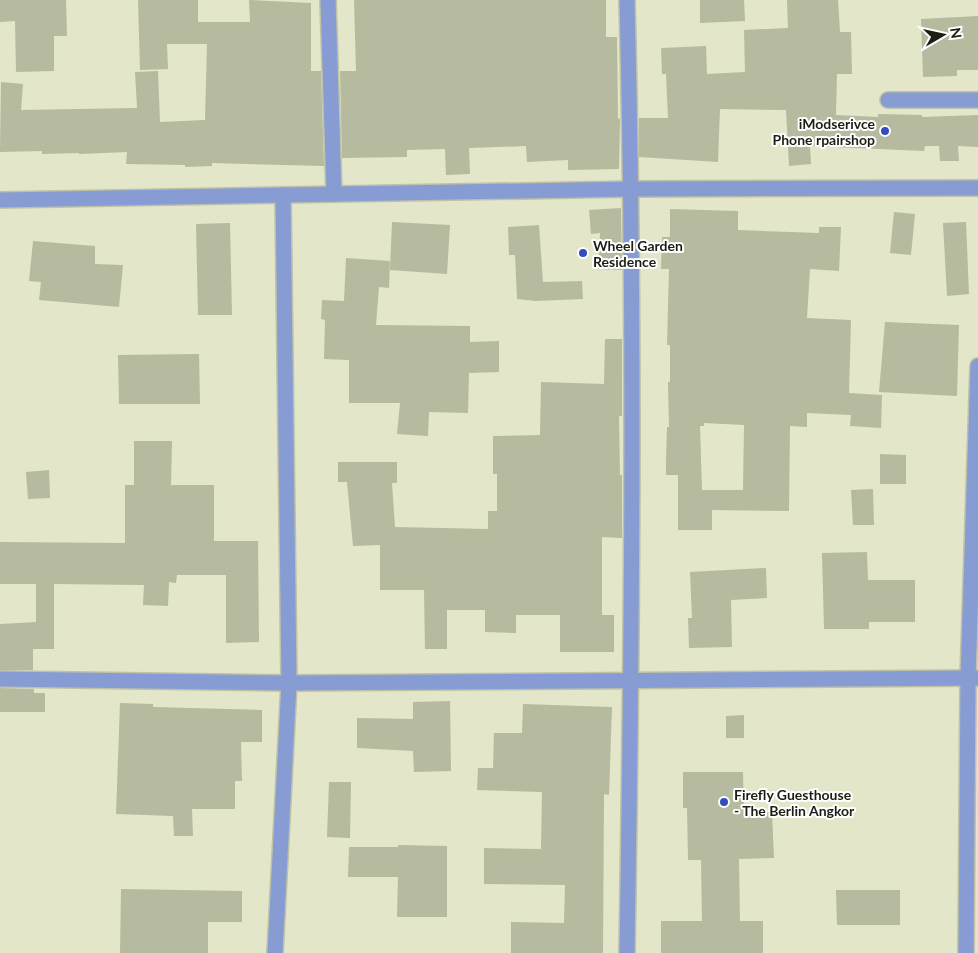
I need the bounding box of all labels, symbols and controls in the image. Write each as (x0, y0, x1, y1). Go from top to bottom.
north arrow (918, 10, 968, 60)
text: N (947, 26, 966, 40)
place label: iModserivce Phone rpairshop (773, 115, 876, 148)
marker: iModserivce Phone rpairshop (879, 125, 891, 137)
place label: Wheel Garden Residence (593, 237, 683, 270)
marker: Wheel Garden Residence (577, 247, 589, 259)
place label: Firefly Guesthouse - The Berlin Angkor (734, 786, 855, 819)
marker: Firefly Guesthouse - The Berlin Angkor (718, 796, 730, 808)

